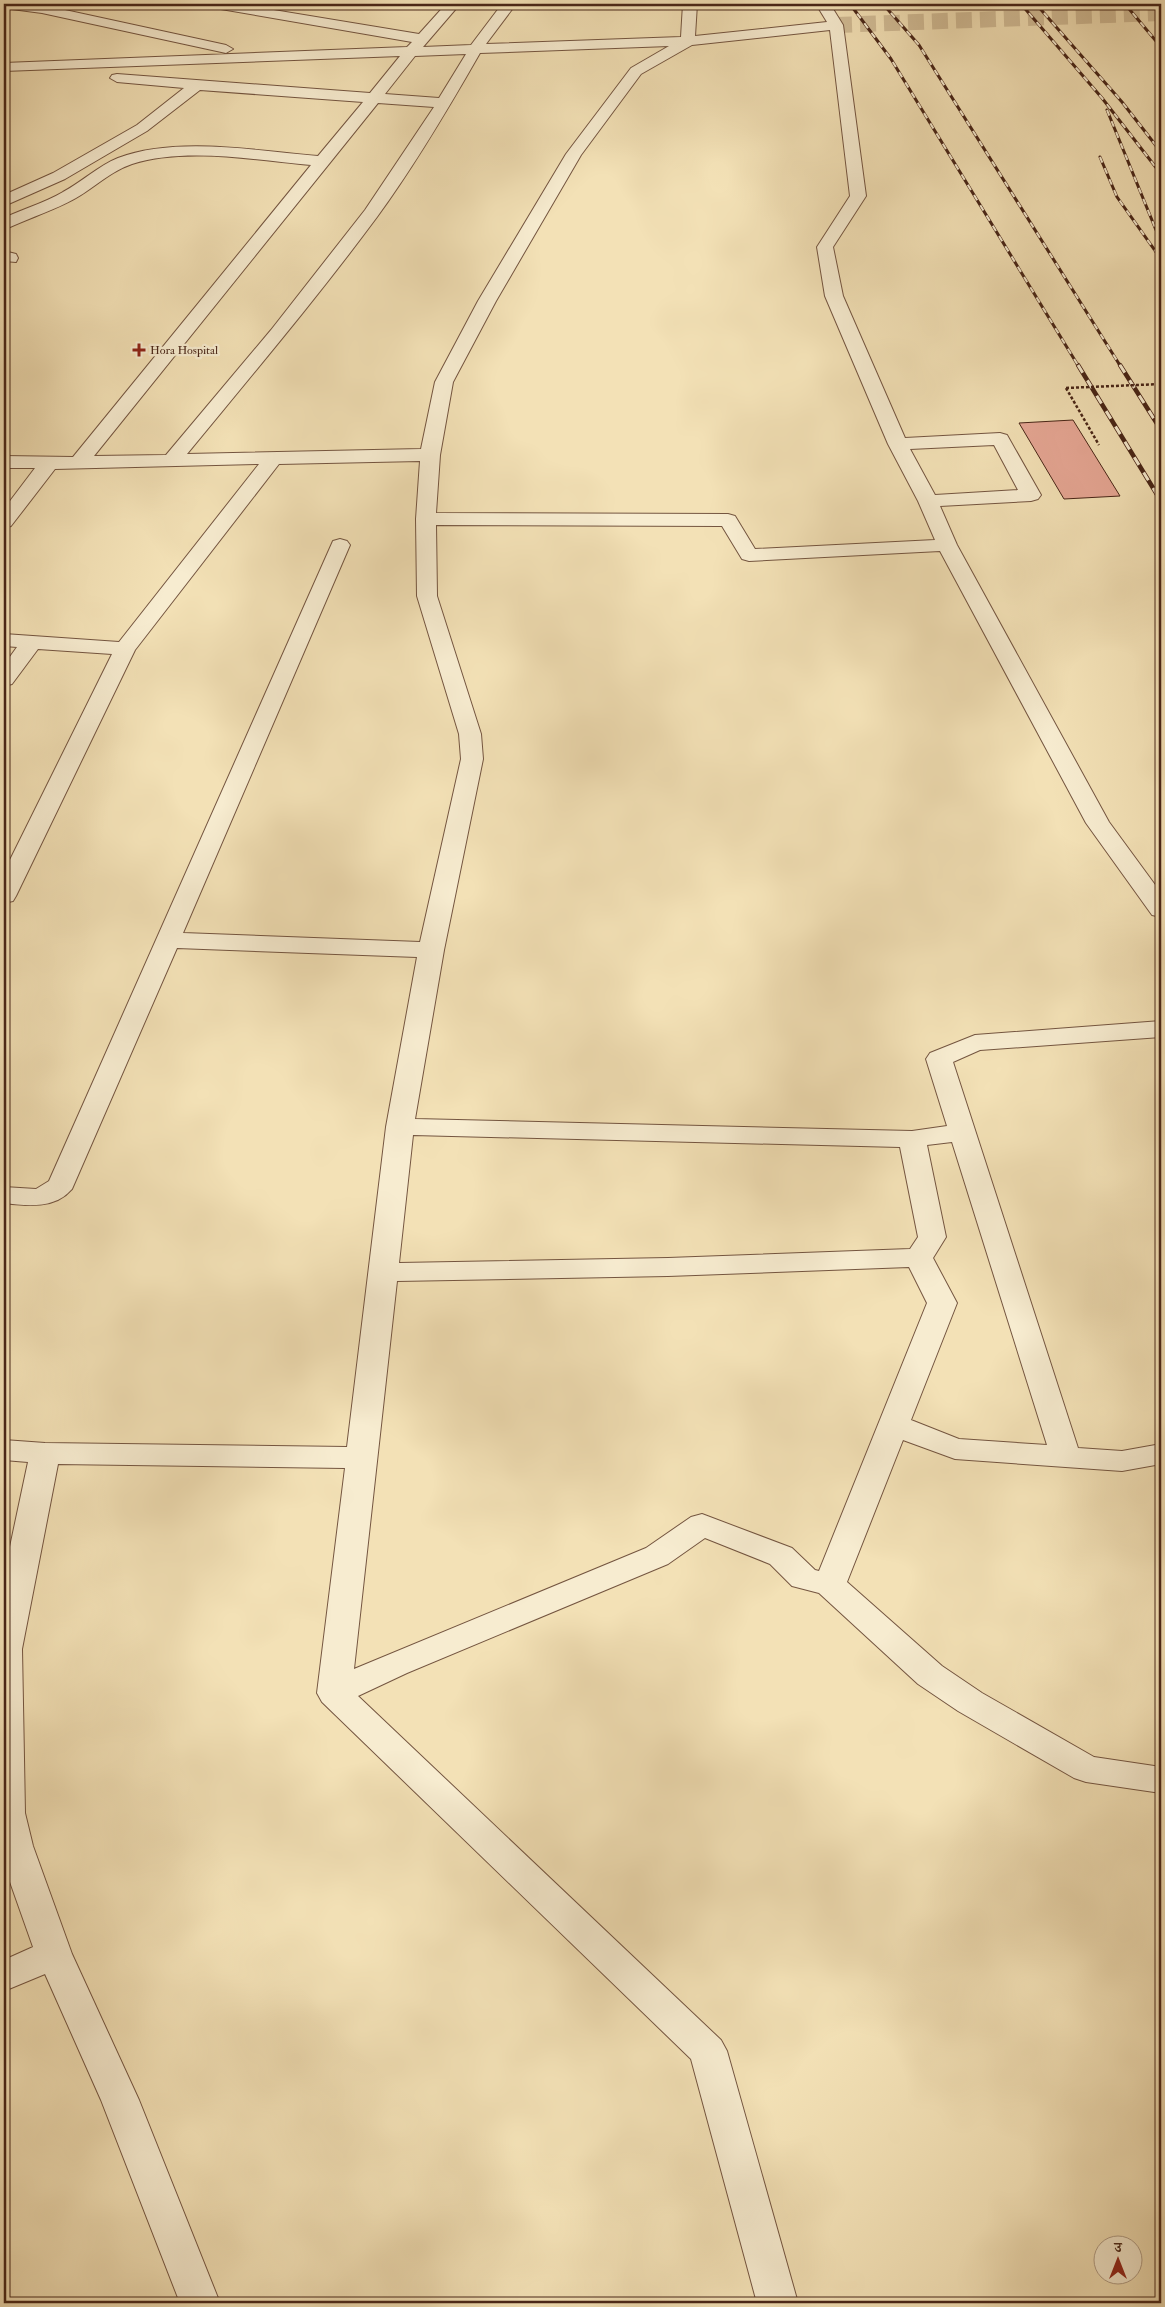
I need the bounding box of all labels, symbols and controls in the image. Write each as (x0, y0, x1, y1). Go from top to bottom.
marker: Hora Hospital (132, 343, 146, 357)
place label: Hora Hospital (150, 343, 218, 358)
north arrow (1092, 2234, 1142, 2284)
text: उ (1113, 2239, 1122, 2256)

